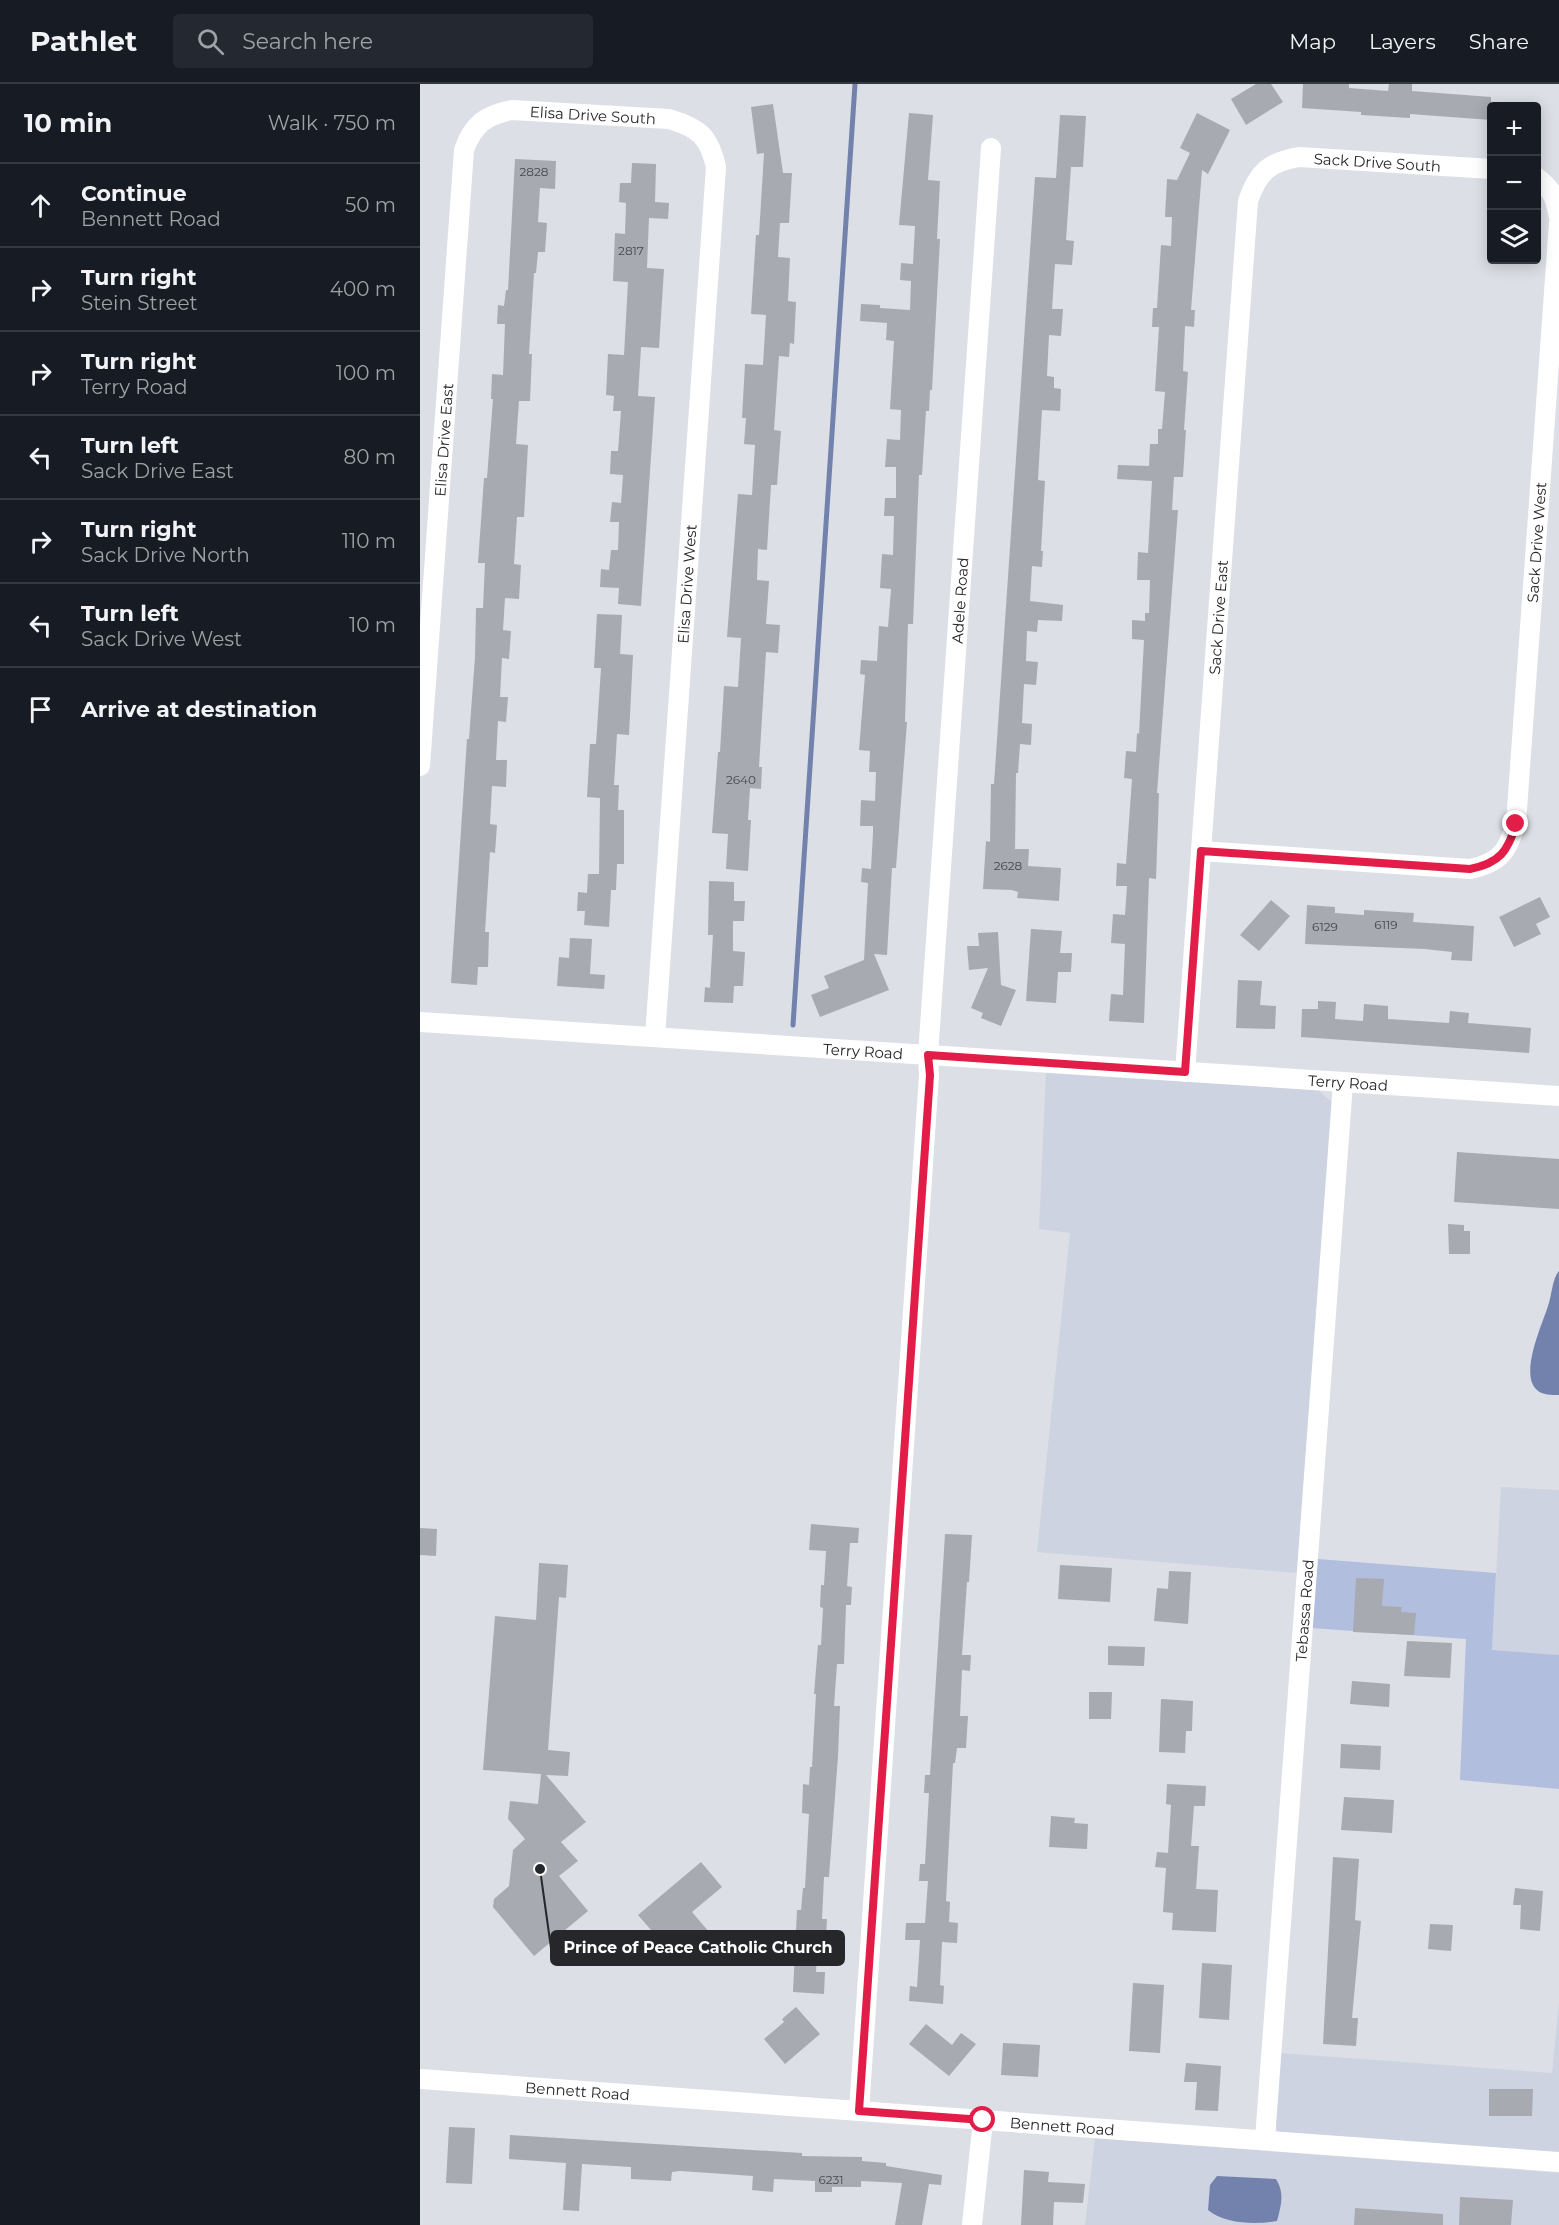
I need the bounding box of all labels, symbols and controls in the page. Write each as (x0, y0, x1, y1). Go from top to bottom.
search box (173, 14, 593, 68)
text: Pathlet (30, 24, 137, 58)
icon: search (194, 25, 227, 58)
text: Search here (242, 28, 373, 55)
text: Map (1289, 29, 1336, 54)
text: Layers (1369, 29, 1436, 54)
text: Share (1469, 29, 1529, 54)
street label: Elisa Drive South (529, 102, 657, 128)
map controls (1487, 102, 1541, 264)
button: + (1487, 102, 1541, 156)
text: 10 min (24, 107, 112, 139)
text: Walk · 750 m (268, 111, 396, 135)
street label: Sack Drive South (1313, 148, 1442, 175)
button: − (1487, 156, 1541, 210)
house number: 2828 (520, 164, 549, 179)
text: Continue (81, 180, 187, 207)
icon: ahead (24, 189, 57, 222)
text: 50 m (345, 193, 396, 217)
text: Bennett Road (81, 207, 221, 231)
button: layers (1487, 210, 1541, 264)
house number: 2817 (618, 243, 644, 258)
text: Turn right (81, 264, 196, 291)
icon: right (24, 273, 57, 306)
text: 400 m (330, 277, 396, 301)
text: Stein Street (81, 291, 198, 315)
text: Turn right (81, 348, 196, 375)
icon: right (24, 357, 57, 390)
text: 100 m (336, 361, 396, 385)
text: Terry Road (81, 375, 188, 399)
street label: Elisa Drive East (430, 382, 457, 497)
text: Turn left (81, 432, 179, 459)
icon: left (24, 441, 57, 474)
text: 80 m (344, 445, 396, 469)
text: Sack Drive East (81, 459, 234, 483)
street label: Sack Drive West (1522, 481, 1550, 603)
text: Turn right (81, 516, 196, 543)
street label: Elisa Drive West (673, 524, 701, 644)
icon: right (24, 525, 57, 558)
text: 110 m (342, 529, 396, 553)
text: Sack Drive North (81, 543, 250, 567)
street label: Adele Road (947, 557, 972, 644)
street label: Sack Drive East (1204, 559, 1232, 675)
text: Turn left (81, 600, 179, 627)
icon: left (24, 609, 57, 642)
text: 10 m (349, 613, 396, 637)
text: Sack Drive West (81, 627, 242, 651)
icon: arrive (24, 693, 57, 726)
text: Arrive at destination (81, 696, 317, 723)
house number: 2640 (726, 772, 756, 787)
route end (1502, 810, 1528, 836)
house number: 2628 (994, 858, 1023, 873)
house number: 6119 (1374, 917, 1398, 932)
house number: 6129 (1312, 919, 1338, 934)
street label: Terry Road (823, 1039, 904, 1063)
street label: Terry Road (1308, 1070, 1389, 1094)
street label: Tebassa Road (1291, 1559, 1317, 1662)
callout: Prince of Peace Catholic Church (551, 1931, 844, 1965)
text: Prince of Peace Catholic Church (563, 1938, 833, 1957)
street label: Bennett Road (525, 2077, 631, 2104)
route start (969, 2106, 995, 2132)
street label: Bennett Road (1009, 2113, 1115, 2139)
house number: 6231 (818, 2172, 844, 2187)

